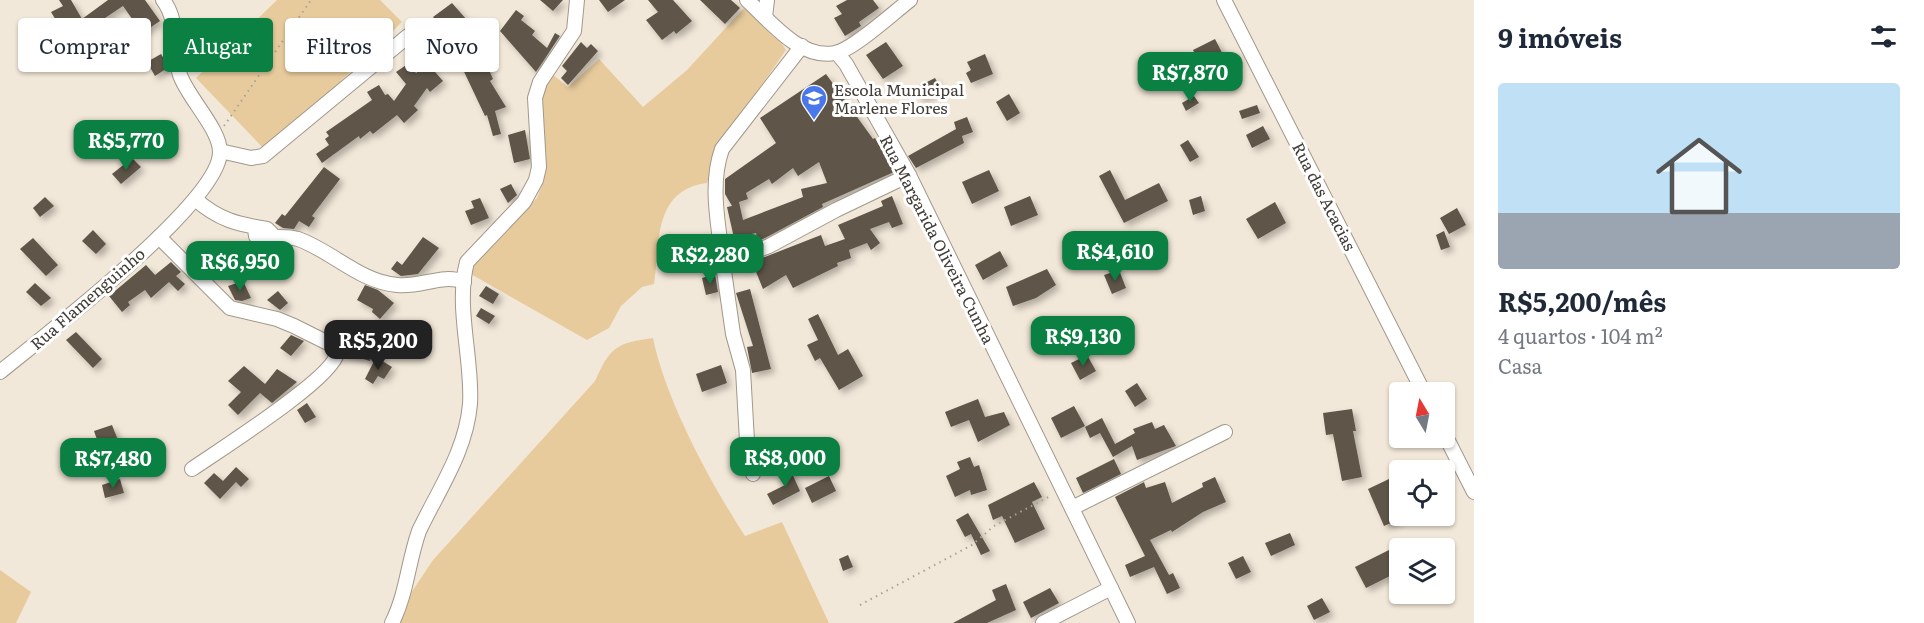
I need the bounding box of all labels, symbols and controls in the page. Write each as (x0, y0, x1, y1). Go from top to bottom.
text: 9 imóveis (1498, 17, 1622, 56)
chip: Comprar (18, 18, 151, 72)
chip: Alugar (163, 18, 273, 72)
chip: Filtros (285, 18, 393, 72)
chip: Novo (405, 18, 499, 72)
icon: filters (1867, 20, 1900, 53)
pin: R$7,870 (1135, 52, 1245, 103)
text: R$7,870 (1152, 56, 1228, 86)
place label: Escola Municipal Marlene Flores (834, 77, 964, 119)
school or university icon: Escola Municipal Marlene Flores (799, 83, 829, 121)
pin: R$5,770 (71, 120, 181, 171)
icon: home (1645, 122, 1753, 230)
text: R$5,770 (88, 124, 164, 154)
street label: Rua Margarida Oliveira Cunha (875, 130, 1001, 348)
street label: Rua das Acacias (1287, 138, 1363, 254)
pin: R$4,610 (1060, 231, 1170, 282)
pin: R$2,280 (655, 234, 765, 285)
text: R$4,610 (1076, 235, 1154, 265)
text: R$2,280 (671, 238, 749, 268)
street label: Rua Flamenguinho (24, 241, 150, 355)
pin: R$6,950 (185, 241, 295, 292)
text: R$6,950 (200, 245, 280, 275)
text: R$5,200/mês (1498, 281, 1666, 320)
pin: R$9,130 (1028, 316, 1138, 367)
pin: R$5,200 (323, 320, 433, 371)
text: R$9,130 (1045, 320, 1121, 350)
text: 4 quartos · 104 m² (1498, 320, 1663, 350)
text: R$5,200 (338, 324, 418, 354)
text: Casa (1498, 350, 1542, 380)
north arrow (1389, 382, 1455, 448)
map controls (1389, 382, 1455, 604)
pin: R$8,000 (730, 437, 840, 488)
pin: R$7,480 (58, 438, 168, 489)
text: R$8,000 (744, 441, 826, 471)
text: R$7,480 (74, 442, 152, 472)
button: locate (1389, 460, 1455, 526)
button: layers (1389, 538, 1455, 604)

